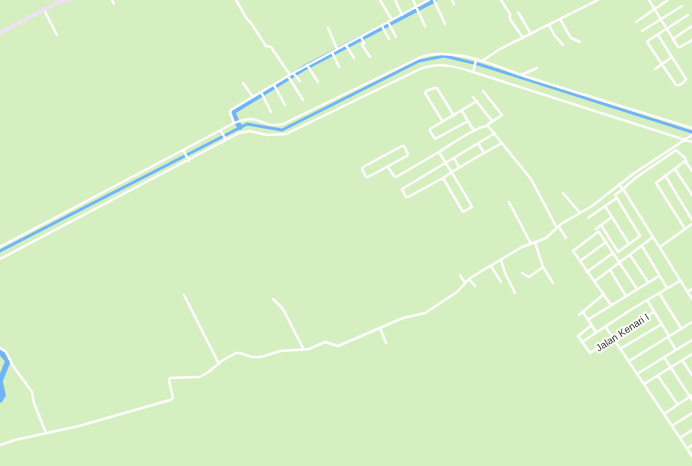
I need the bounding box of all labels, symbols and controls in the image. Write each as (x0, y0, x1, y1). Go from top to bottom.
street label: Jalan Kenari I (594, 311, 651, 354)

